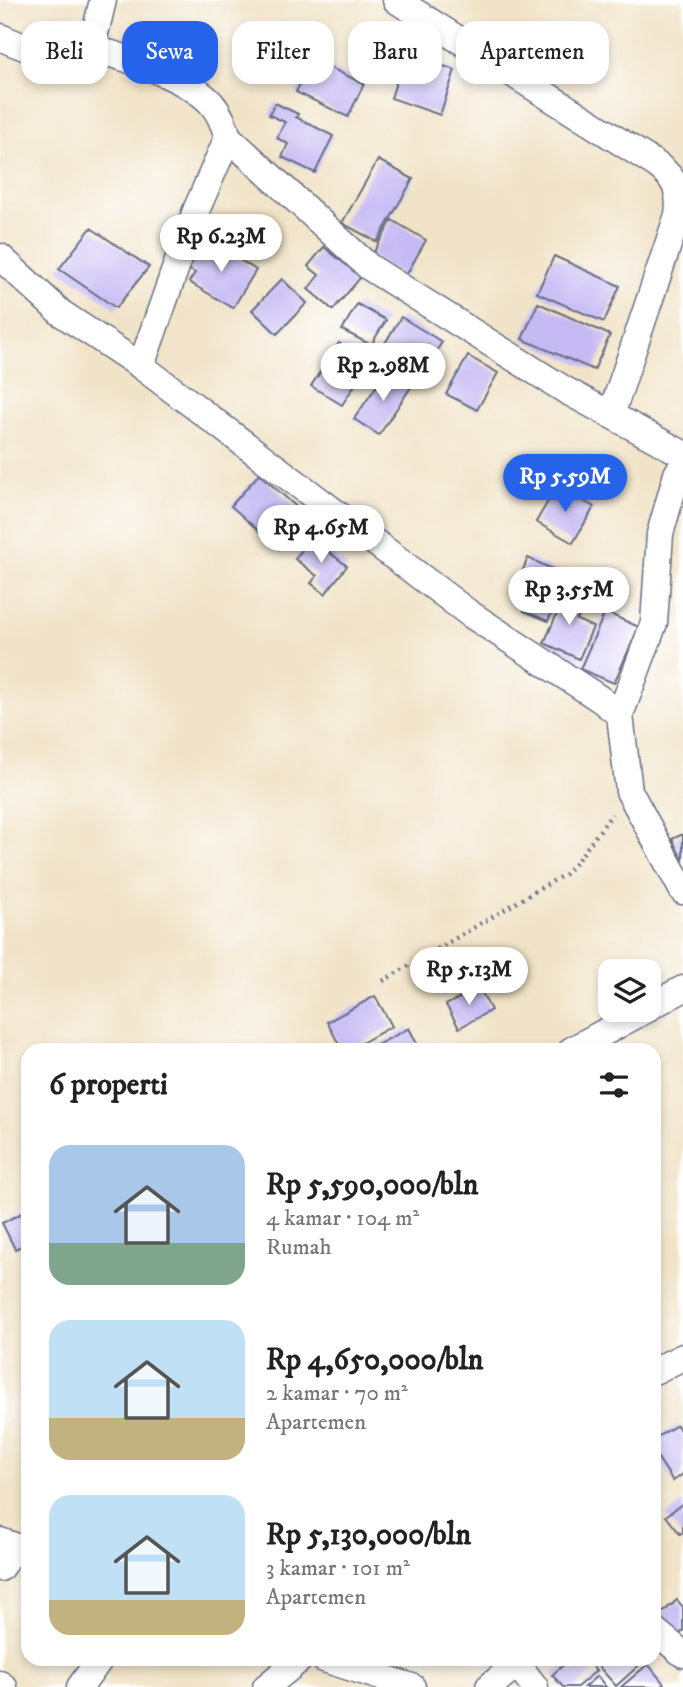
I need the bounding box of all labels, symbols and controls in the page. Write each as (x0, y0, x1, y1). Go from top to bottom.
chip: Beli (21, 21, 108, 84)
chip: Sewa (122, 21, 218, 84)
chip: Filter (232, 21, 334, 84)
chip: Baru (348, 21, 442, 84)
chip: Apartemen (456, 21, 609, 84)
pin: Rp 6.23M (149, 215, 293, 274)
text: Rp 6.23M (176, 222, 266, 251)
pin: Rp 2.98M (311, 344, 455, 403)
text: Rp 2.98M (337, 351, 429, 380)
pin: Rp 5.59M (493, 454, 637, 514)
text: Rp 5.59M (519, 462, 611, 491)
pin: Rp 4.65M (249, 505, 393, 565)
text: Rp 4.65M (273, 513, 369, 542)
pin: Rp 3.55M (497, 568, 641, 627)
text: Rp 3.55M (524, 575, 614, 604)
pin: Rp 5.13M (397, 948, 541, 1007)
text: Rp 5.13M (426, 955, 512, 984)
map controls (598, 959, 661, 1022)
button: layers (598, 959, 661, 1022)
icon: filters (595, 1066, 633, 1104)
text: 6 properti (49, 1067, 168, 1104)
text: Rp 5,590,000/bln (266, 1167, 478, 1204)
icon: home (105, 1173, 189, 1257)
text: 4 kamar · 104 m² (266, 1204, 419, 1233)
text: Rumah (266, 1233, 332, 1262)
text: Rp 4,650,000/bln (266, 1342, 483, 1379)
icon: home (105, 1348, 189, 1432)
text: 2 kamar · 70 m² (266, 1379, 408, 1408)
text: Apartemen (266, 1408, 366, 1437)
text: Rp 5,130,000/bln (266, 1517, 471, 1554)
icon: home (105, 1523, 189, 1607)
text: 3 kamar · 101 m² (266, 1554, 410, 1583)
text: Apartemen (266, 1583, 366, 1612)

